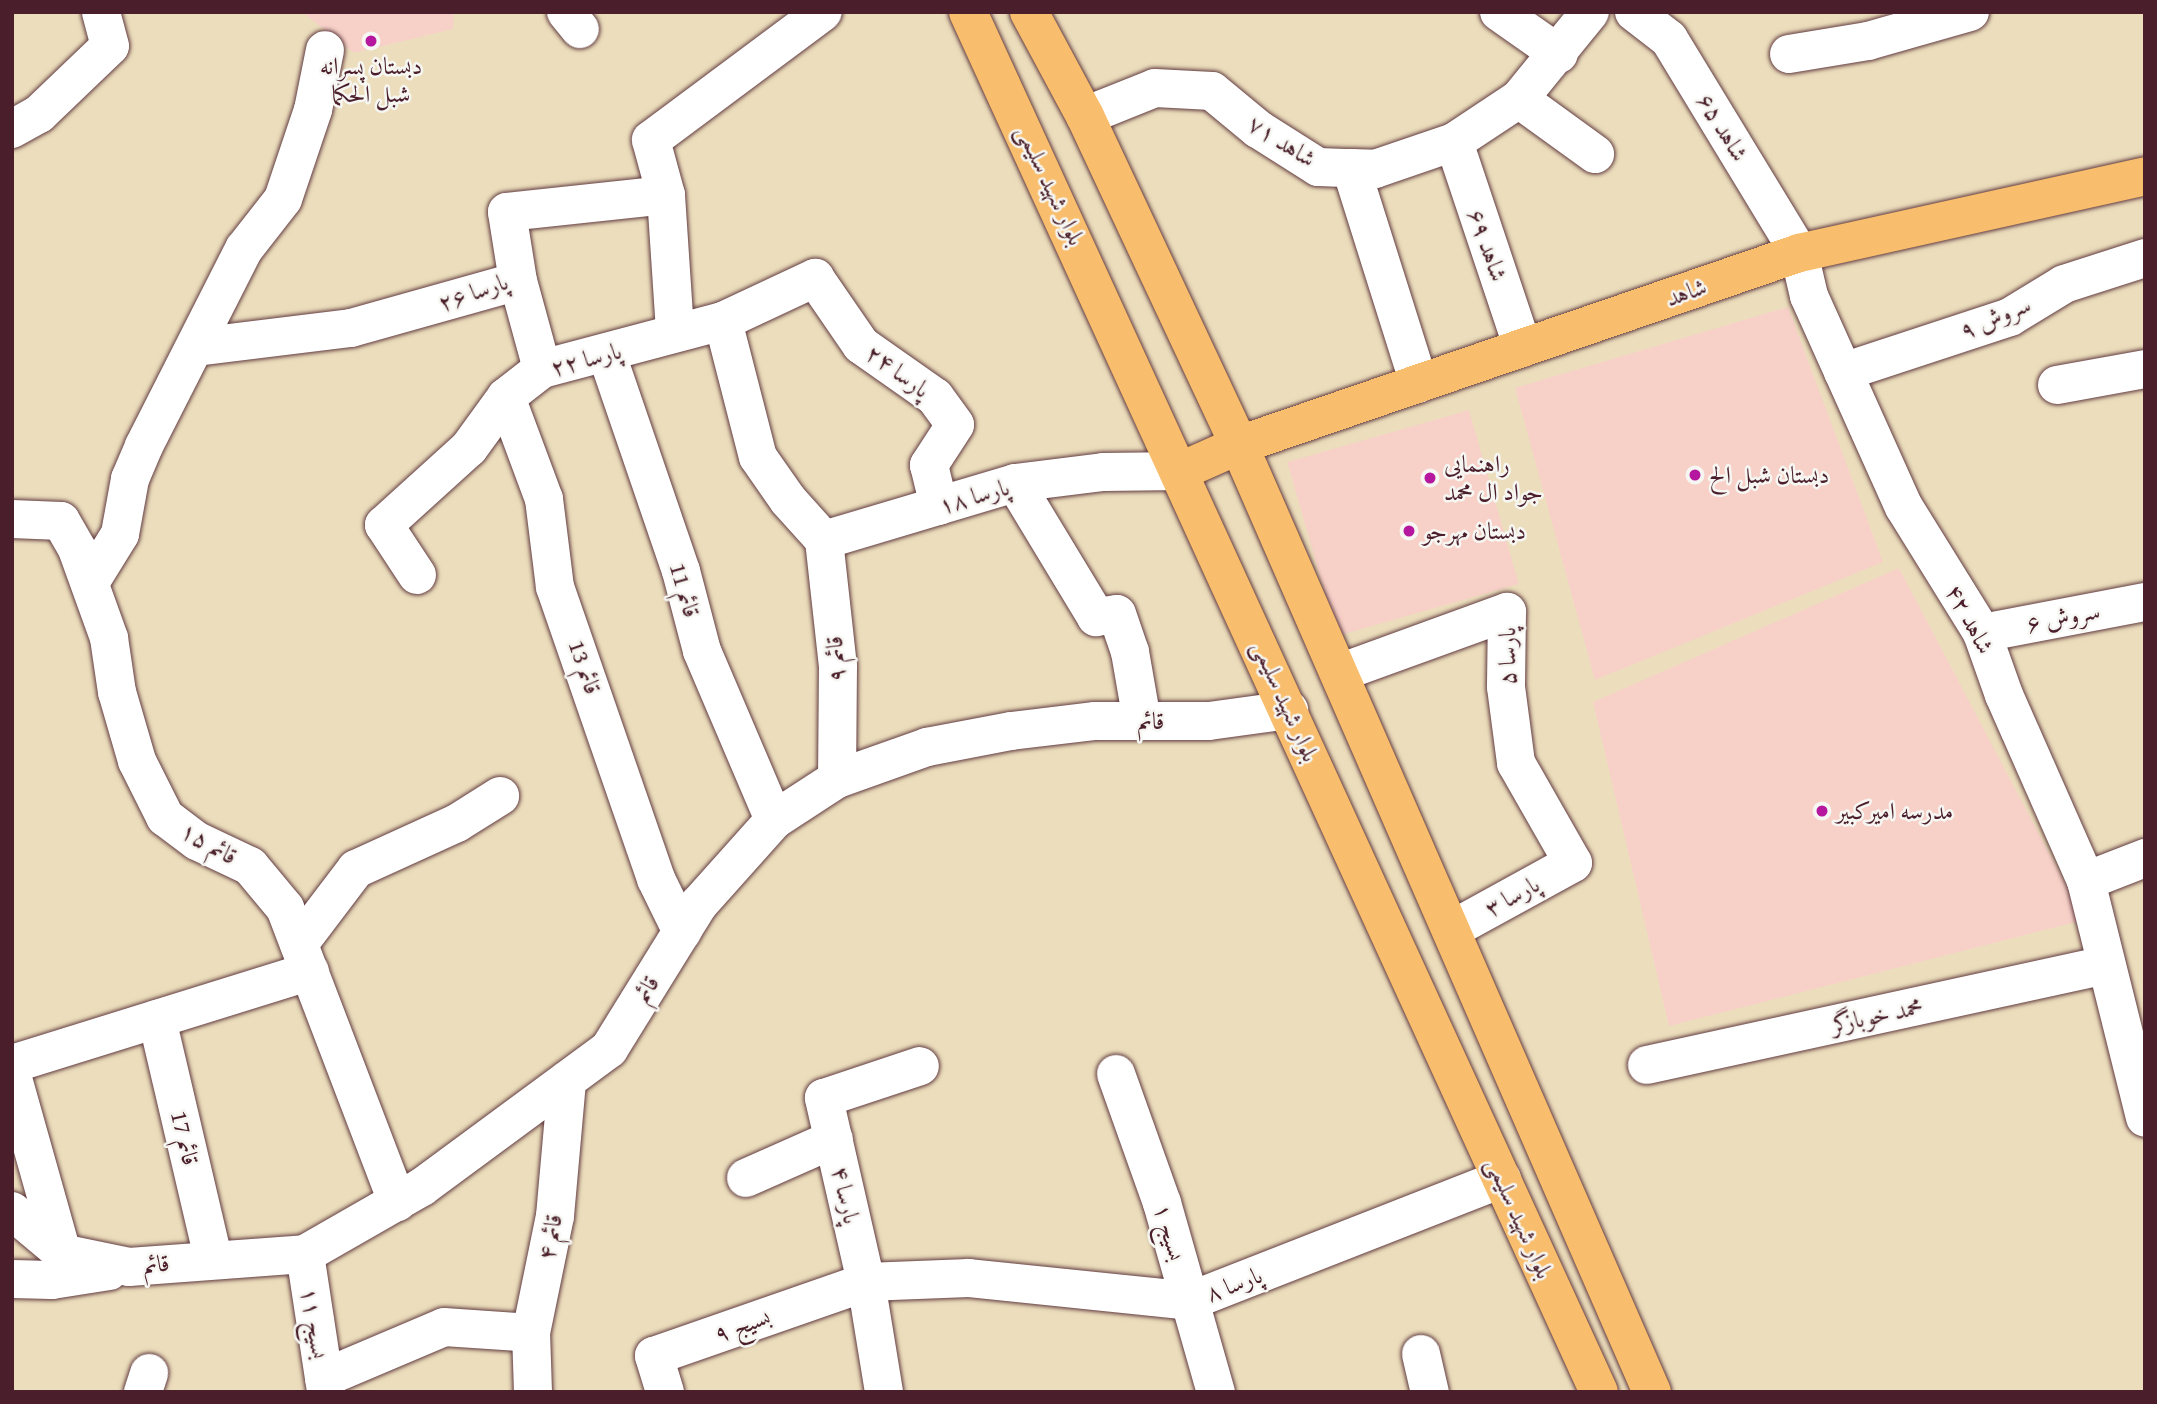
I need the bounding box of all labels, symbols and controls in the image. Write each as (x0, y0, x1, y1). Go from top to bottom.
marker: دبستان پسرانه شبل الحکما (363, 33, 379, 49)
place label: دبستان پسرانه شبل الحکما (320, 52, 422, 108)
street label: شاهد ۶۵ (1691, 88, 1755, 166)
street label: شاهد ۷۱ (1243, 109, 1321, 173)
street label: بلوار شهید سلیمی (1011, 120, 1091, 250)
street label: شاهد ۶۹ (1462, 205, 1514, 285)
street label: پارسا ۲۶ (434, 267, 512, 317)
street label: شاهد (1662, 272, 1710, 312)
street label: سروش ۹ (1955, 289, 2035, 345)
street label: پارسا ۲۲ (547, 336, 625, 382)
street label: پارسا ۲۴ (860, 338, 936, 404)
place label: راهنمایی جواد ال محمد (1444, 450, 1543, 506)
place label: دبستان شبل الح (1709, 461, 1829, 489)
marker: دبستان شبل الح (1687, 467, 1703, 483)
marker: راهنمایی جواد ال محمد (1422, 470, 1438, 486)
street label: پارسا ۱۸ (935, 472, 1013, 520)
place label: دبستان مهرجو (1423, 517, 1526, 545)
marker: دبستان مهرجو (1401, 523, 1417, 539)
street label: قائم 11 (664, 559, 706, 621)
street label: شاهد ۴۲ (1940, 579, 2000, 659)
street label: سروش ۶ (2024, 596, 2102, 638)
street label: پارسا ۵ (1493, 627, 1521, 685)
street label: قائم ۹ (819, 635, 851, 683)
street label: قائم 13 (562, 636, 608, 698)
street label: بلوار شهید سلیمی (1247, 636, 1325, 766)
street label: قائم (1138, 707, 1164, 735)
place label: مدرسه امیرکبیر (1836, 797, 1953, 825)
marker: مدرسه امیرکبیر (1814, 803, 1830, 819)
street label: قائم ۱۵ (176, 815, 242, 871)
street label: پارسا ۳ (1480, 869, 1544, 923)
street label: قائم (627, 970, 665, 1008)
street label: محمد خوبازگر (1829, 991, 1925, 1039)
street label: قائم 17 (165, 1108, 205, 1168)
street label: بلوار شهید سلیمی (1481, 1153, 1559, 1283)
street label: پارسا ۴ (825, 1163, 867, 1227)
street label: بسیج ۱ (1148, 1200, 1192, 1264)
street label: قائم ۴ (532, 1212, 568, 1262)
street label: قائم (141, 1248, 171, 1280)
street label: پارسا ۸ (1202, 1260, 1266, 1308)
street label: بسیج ۱۱ (295, 1285, 335, 1361)
street label: بسیج ۹ (710, 1302, 774, 1348)

